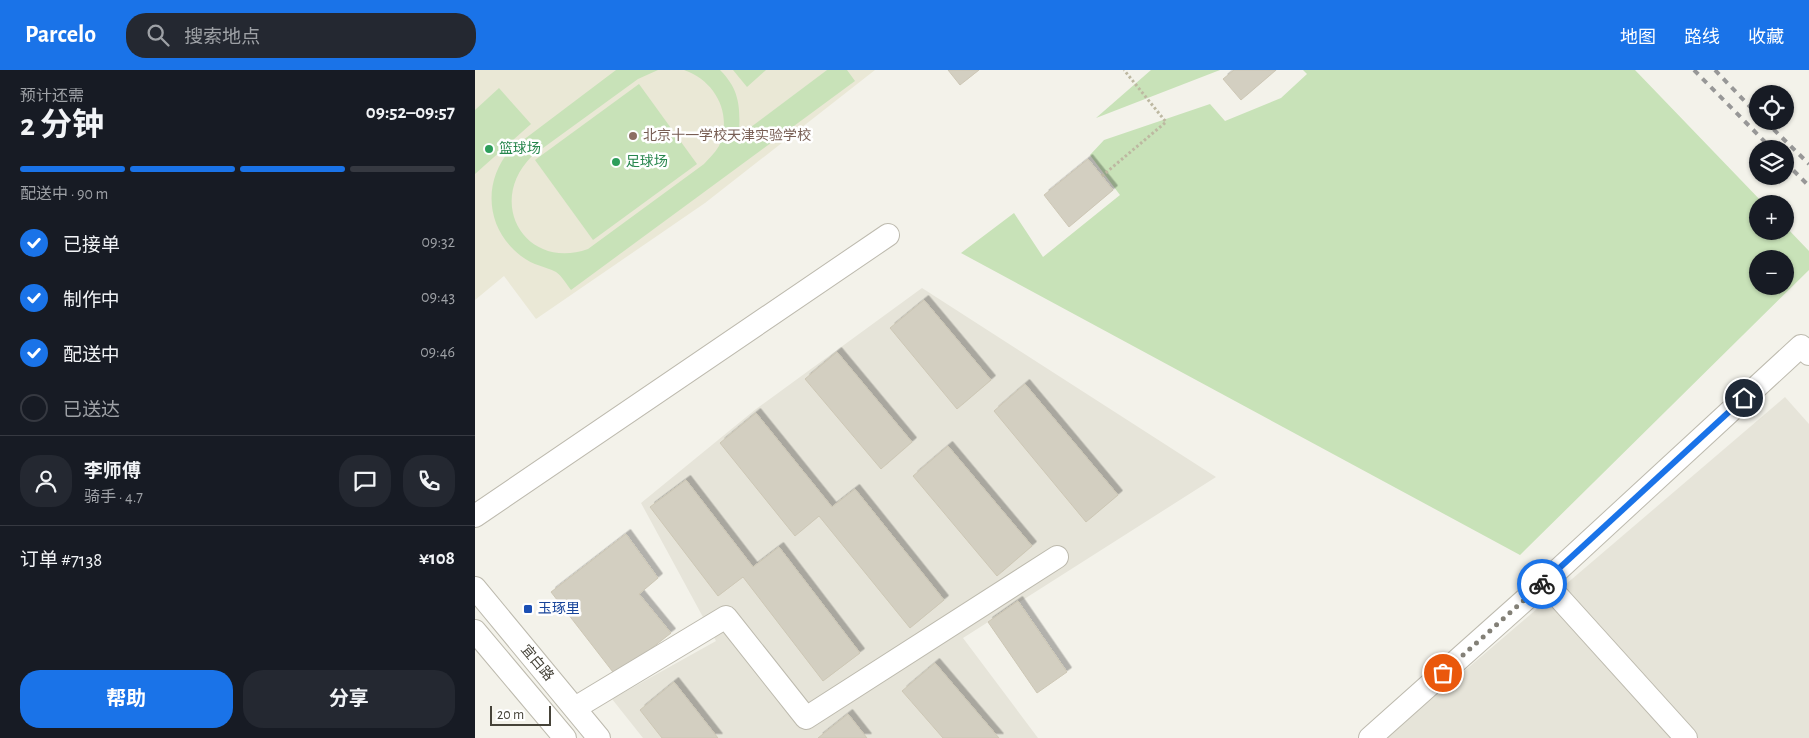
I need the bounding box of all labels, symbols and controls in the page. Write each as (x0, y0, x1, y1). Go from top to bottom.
search box (126, 13, 476, 58)
icon: search (144, 21, 172, 49)
text: Parcelo (25, 23, 96, 47)
text: 搜索地点 (184, 28, 260, 47)
text: 地图 (1620, 29, 1656, 47)
text: 路线 (1684, 29, 1720, 47)
text: 收藏 (1748, 29, 1784, 47)
map controls (1749, 85, 1794, 295)
button: locate (1749, 85, 1794, 130)
text: 预计还需 (20, 88, 84, 104)
text: 09:52–09:57 (366, 103, 455, 122)
text: 2 分钟 (20, 109, 104, 141)
place label: 北京十一学校天津实验学校 (643, 127, 811, 143)
marker: 北京十一学校天津实验学校 (627, 130, 639, 142)
button: layers (1749, 140, 1794, 185)
place label: 篮球场 (499, 141, 541, 156)
marker: 篮球场 (483, 143, 495, 155)
place label: 足球场 (626, 154, 668, 169)
marker: 足球场 (610, 156, 622, 168)
text: 配送中 · 90 m (20, 186, 108, 202)
button: + (1749, 195, 1794, 240)
icon: check (20, 229, 48, 257)
text: 09:32 (421, 234, 455, 250)
text: 已接单 (63, 236, 120, 255)
button: − (1749, 250, 1794, 295)
icon: check (20, 284, 48, 312)
text: 09:43 (421, 289, 455, 305)
text: 制作中 (63, 291, 120, 310)
icon: check (20, 339, 48, 367)
text: 09:46 (420, 344, 455, 360)
text: 配送中 (63, 346, 120, 365)
pin (1723, 377, 1765, 419)
icon: home (1730, 384, 1758, 412)
text: 已送达 (63, 401, 120, 420)
button: person (20, 455, 72, 507)
button: chat (339, 455, 391, 507)
button: phone (403, 455, 455, 507)
text: 李师傅 (84, 462, 141, 481)
text: 骑手 · 4.7 (84, 489, 143, 505)
text: ¥108 (419, 549, 455, 568)
text: 订单 #7138 (20, 551, 102, 570)
courier (1517, 559, 1567, 609)
icon: bike (1528, 570, 1556, 598)
place label: 玉琢里 (538, 601, 580, 616)
marker: 玉琢里 (522, 603, 534, 615)
street label: 宜白路 (518, 642, 557, 684)
pin (1422, 652, 1464, 694)
icon: bag (1429, 659, 1457, 687)
button: 帮助 (20, 670, 233, 728)
button: 分享 (243, 670, 455, 728)
scale bar (490, 703, 551, 726)
text: 20 m (497, 708, 524, 722)

